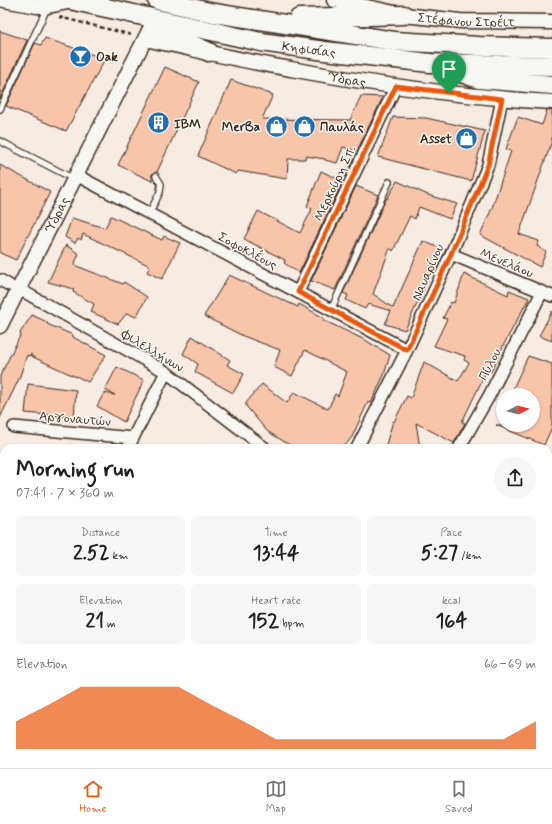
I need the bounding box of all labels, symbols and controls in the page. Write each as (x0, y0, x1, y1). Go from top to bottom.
street label: Στέφανου Στρέιτ (417, 10, 515, 32)
street label: Κηφισίας (281, 38, 337, 62)
bar icon: Oak (67, 43, 93, 69)
place label: Oak (96, 49, 118, 66)
pin (432, 52, 466, 93)
icon: arrive (438, 58, 460, 80)
street label: Ύδρας (326, 69, 367, 92)
building icon: IBM (146, 110, 172, 136)
shop icon: MerBa (263, 113, 289, 139)
shop icon: Παυλάς (292, 113, 318, 139)
place label: IBM (174, 116, 201, 133)
place label: MerBa (222, 119, 260, 136)
place label: Παυλάς (320, 119, 364, 136)
shop icon: Asset (454, 125, 480, 151)
place label: Asset (420, 131, 453, 148)
street label: Μερκούρη Σπ. (310, 143, 360, 224)
street label: Ύδρας (41, 194, 74, 236)
street label: Σοφοκλέους (215, 229, 280, 274)
street label: Ναυαρίνου (408, 241, 448, 304)
street label: Μενελάου (477, 244, 536, 282)
street label: Φιλελλήνων (117, 326, 187, 377)
street label: Πύλου (475, 346, 506, 384)
north arrow (496, 388, 540, 432)
map controls (496, 388, 540, 432)
street label: Αργοναυτών (38, 408, 112, 431)
text: Morning run (16, 456, 135, 484)
button: share (494, 457, 536, 499)
text: 07:41 · 7 × 360 m (16, 485, 114, 502)
text: Distance (81, 526, 120, 540)
text: Time (264, 526, 288, 540)
text: Pace (440, 526, 462, 540)
text: 2.52 (73, 540, 109, 567)
text: 13:44 (253, 540, 299, 567)
text: 5:27 (421, 540, 458, 567)
text: km (109, 549, 128, 563)
text: /km (458, 549, 482, 563)
text: Elevation (79, 594, 122, 608)
text: Heart rate (251, 594, 301, 608)
text: kcal (442, 594, 461, 608)
text: 21 (86, 608, 104, 635)
text: 152 (248, 608, 279, 635)
text: 164 (435, 608, 467, 635)
text: m (104, 617, 116, 631)
text: bpm (279, 617, 304, 631)
text: Elevation (16, 656, 67, 673)
text: 66–69 m (484, 656, 536, 673)
tab: Home (79, 778, 106, 816)
tab: Map (265, 778, 287, 816)
tab: Saved (445, 778, 473, 816)

